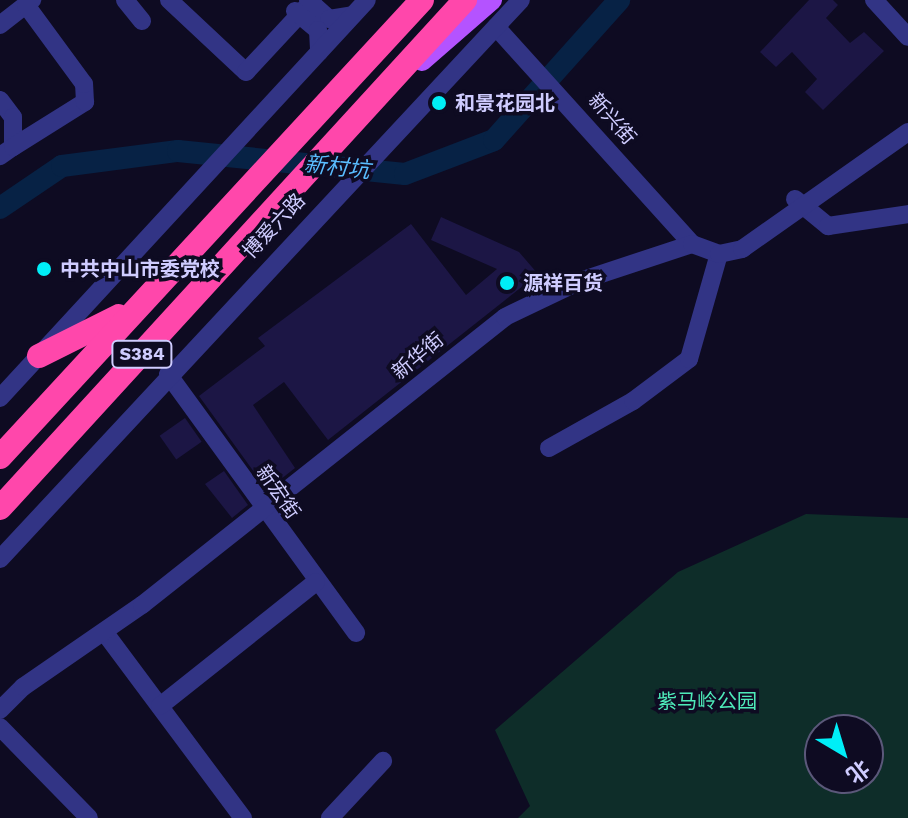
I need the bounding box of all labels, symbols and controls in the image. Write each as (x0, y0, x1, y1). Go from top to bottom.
street label: 新兴街 (583, 88, 641, 150)
place label: 和景花园北 (455, 91, 555, 115)
marker: 和景花园北 (430, 94, 448, 112)
water label: 新村坑 (303, 150, 371, 184)
street label: 博爱六路 (238, 189, 310, 263)
place label: 中共中山市委党校 (60, 257, 220, 281)
marker: 中共中山市委党校 (35, 260, 53, 278)
place label: 源祥百货 (523, 271, 603, 295)
marker: 源祥百货 (498, 274, 516, 292)
street label: 新华街 (387, 328, 449, 384)
road number: S384 (110, 340, 174, 368)
street label: 新宏街 (251, 461, 305, 523)
park label: 紫马岭公园 (657, 689, 757, 713)
north arrow (804, 714, 884, 794)
text: 北 (841, 755, 874, 788)

